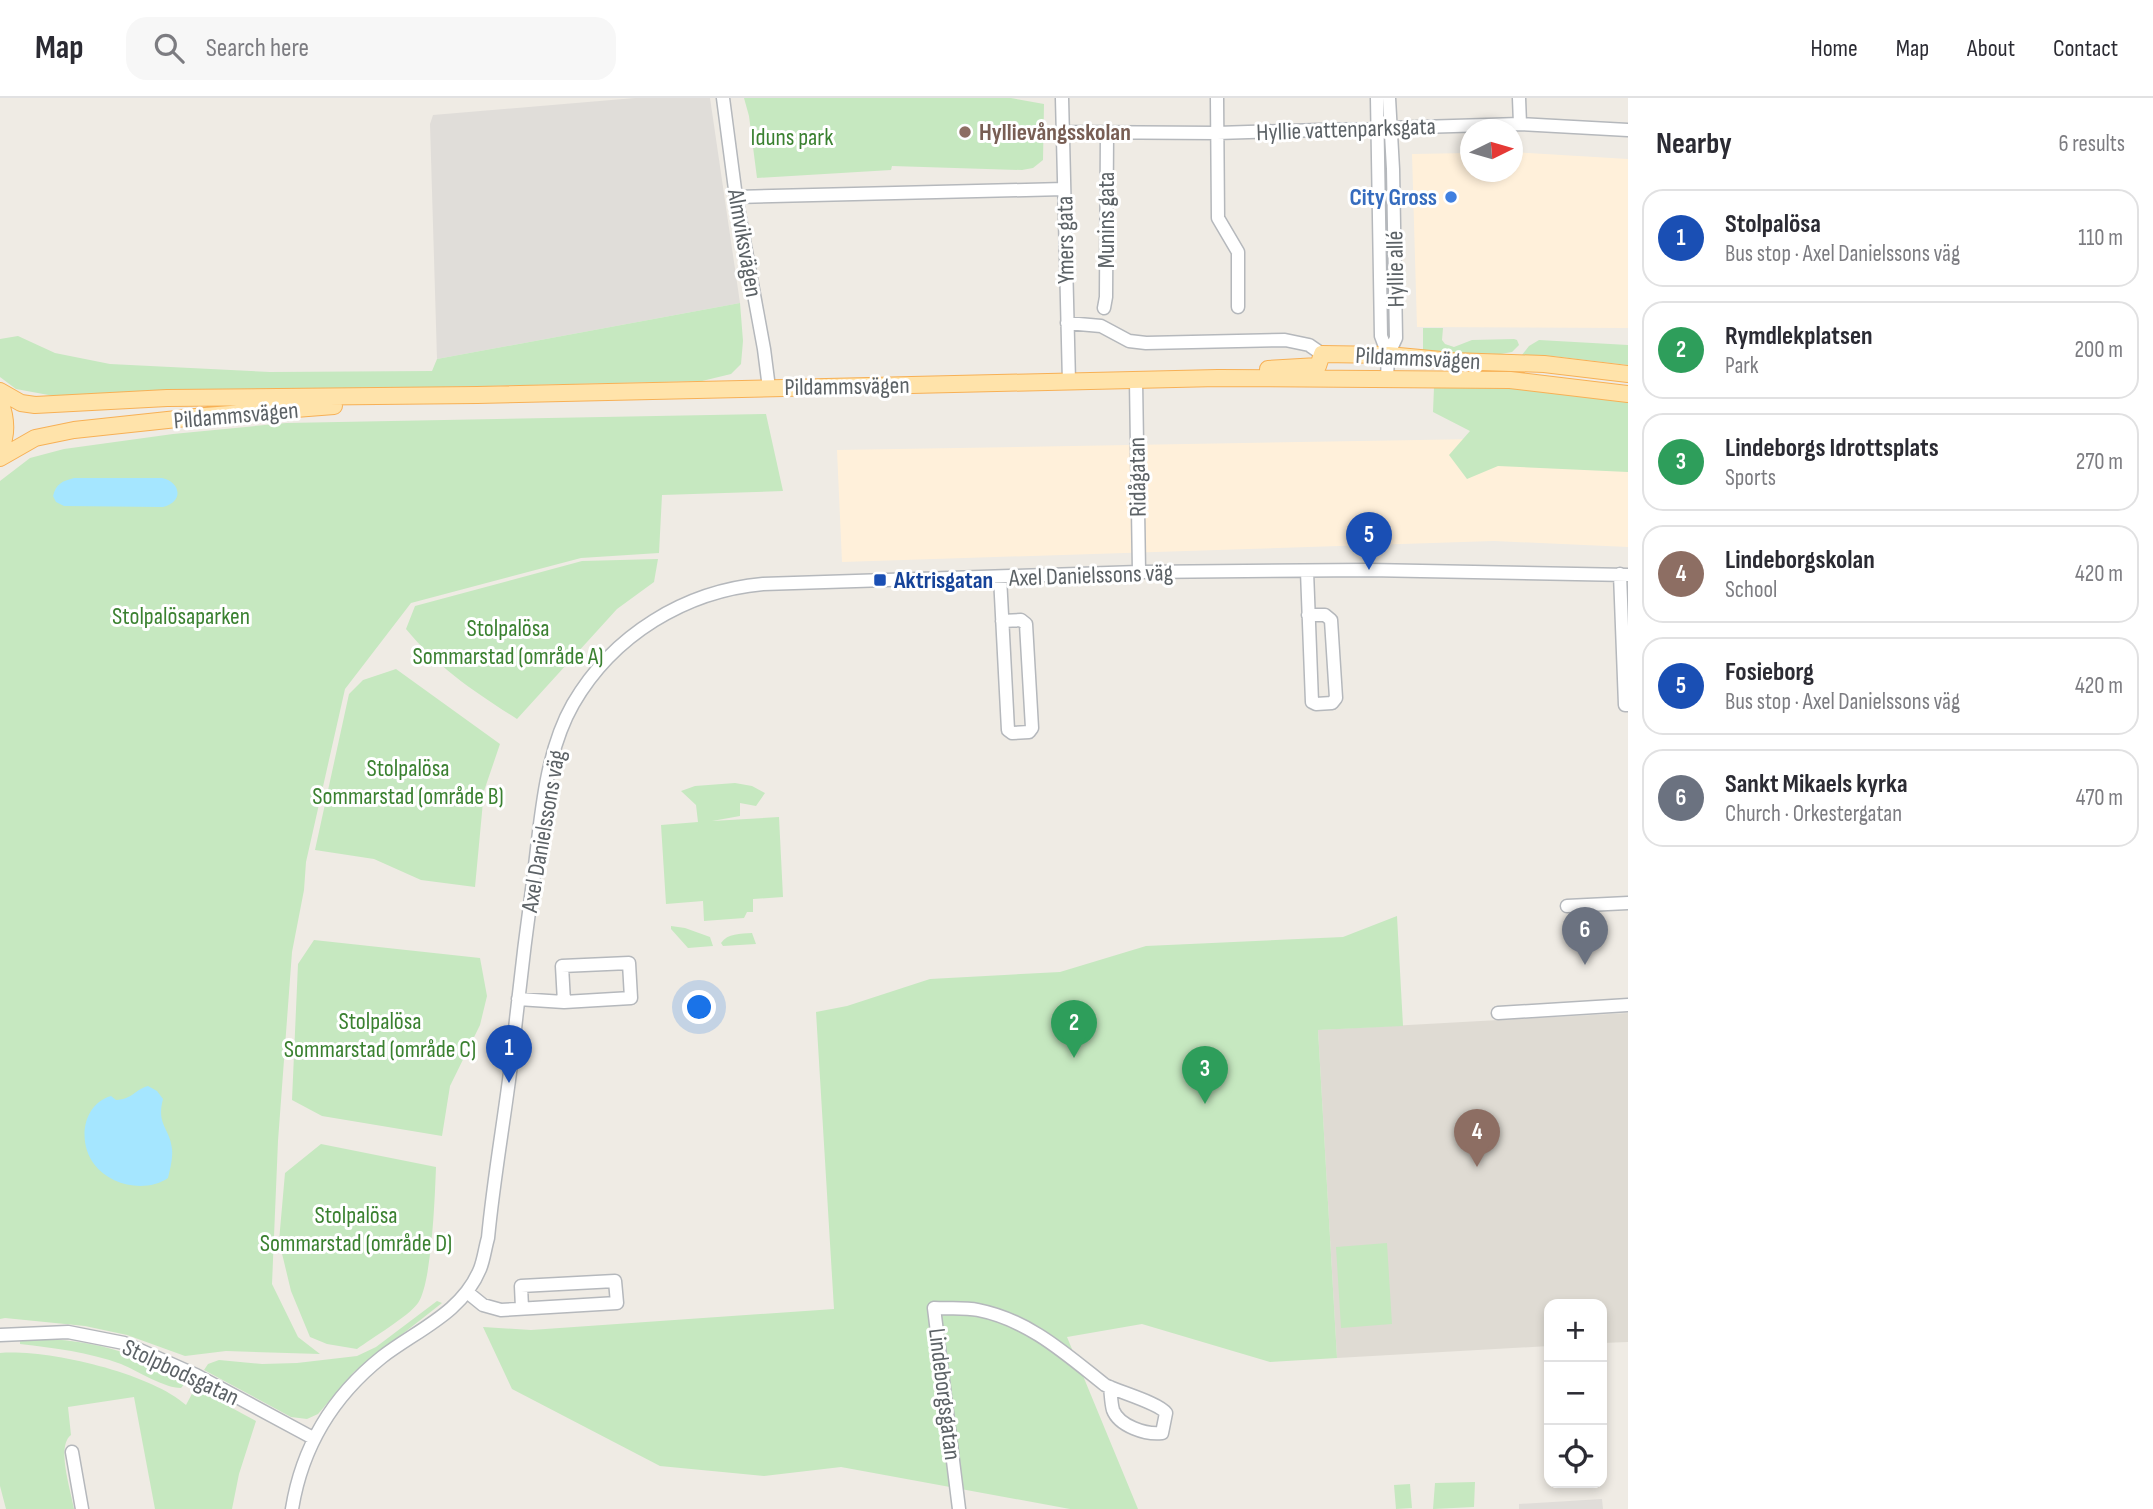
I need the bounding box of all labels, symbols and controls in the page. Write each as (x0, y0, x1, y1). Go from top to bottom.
search box (126, 17, 616, 80)
text: Map (35, 28, 84, 68)
icon: search (150, 29, 188, 67)
text: Search here (206, 33, 309, 64)
text: Home (1810, 34, 1858, 63)
text: Map (1896, 34, 1929, 63)
text: About (1967, 34, 2015, 63)
text: Contact (2053, 34, 2118, 63)
street label: Hyllie vattenparksgata (1256, 112, 1436, 147)
place label: Hyllievångsskolan (979, 118, 1131, 147)
north arrow (1460, 119, 1523, 182)
park label: Iduns park (751, 123, 833, 152)
marker: Hyllievångsskolan (957, 124, 973, 140)
text: Nearby (1656, 126, 1732, 162)
text: 6 results (2059, 130, 2125, 158)
street label: Munins gata (1092, 172, 1121, 268)
place label: City Gross (1350, 183, 1437, 212)
street label: Almviksvägen (721, 186, 768, 299)
marker: City Gross (1443, 189, 1459, 205)
street label: Ymers gata (1050, 196, 1081, 284)
text: Stolpalösa (1725, 209, 1821, 240)
text: 1 (1676, 224, 1686, 252)
text: 110 m (2078, 224, 2123, 252)
street label: Hyllie allé (1380, 230, 1411, 308)
text: Bus stop · Axel Danielssons väg (1725, 240, 1960, 268)
text: Rymdlekplatsen (1725, 321, 1873, 352)
text: 2 (1676, 336, 1686, 364)
text: 200 m (2075, 336, 2123, 364)
street label: Pildammsvägen (1355, 341, 1481, 376)
text: Park (1725, 352, 1759, 380)
street label: Pildammsvägen (784, 371, 910, 402)
street label: Pildammsvägen (172, 396, 300, 435)
text: Lindeborgs Idrottsplats (1725, 433, 1939, 464)
street label: Ridågatan (1122, 437, 1153, 517)
text: 3 (1676, 448, 1686, 476)
text: 270 m (2076, 448, 2123, 476)
text: Sports (1725, 464, 1776, 492)
pin: 5 (1346, 512, 1392, 570)
text: Lindeborgskolan (1725, 545, 1875, 576)
street label: Axel Danielssons väg (1007, 558, 1174, 593)
text: 4 (1676, 560, 1686, 588)
text: 420 m (2075, 560, 2123, 588)
place label: Aktrisgatan (893, 566, 993, 595)
marker: Aktrisgatan (872, 572, 888, 588)
text: School (1725, 576, 1777, 604)
park label: Stolpalösaparken (112, 602, 250, 631)
park label: Stolpalösa Sommarstad (område A) (413, 614, 603, 671)
text: Fosieborg (1725, 657, 1814, 688)
text: 5 (1676, 672, 1686, 700)
text: 420 m (2075, 672, 2123, 700)
text: Bus stop · Axel Danielssons väg (1725, 688, 1960, 716)
street label: Axel Danielssons väg (515, 748, 572, 915)
park label: Stolpalösa Sommarstad (område B) (312, 754, 504, 811)
text: Sankt Mikaels kyrka (1725, 769, 1908, 800)
text: 6 (1676, 784, 1686, 812)
text: 470 m (2076, 784, 2123, 812)
text: Church · Orkestergatan (1725, 800, 1902, 828)
pin: 6 (1562, 907, 1608, 965)
your location (682, 990, 716, 1024)
pin: 2 (1051, 1000, 1097, 1058)
park label: Stolpalösa Sommarstad (område C) (284, 1007, 476, 1064)
pin: 1 (486, 1025, 532, 1083)
pin: 3 (1182, 1046, 1228, 1104)
pin: 4 (1454, 1109, 1500, 1167)
park label: Stolpalösa Sommarstad (område D) (260, 1201, 452, 1258)
map controls (1544, 1299, 1607, 1488)
button: + (1544, 1299, 1607, 1362)
street label: Lindeborgsgatan (922, 1326, 967, 1462)
street label: Stolpbodsgatan (118, 1333, 244, 1412)
button: − (1544, 1362, 1607, 1425)
button: locate (1544, 1425, 1607, 1488)

